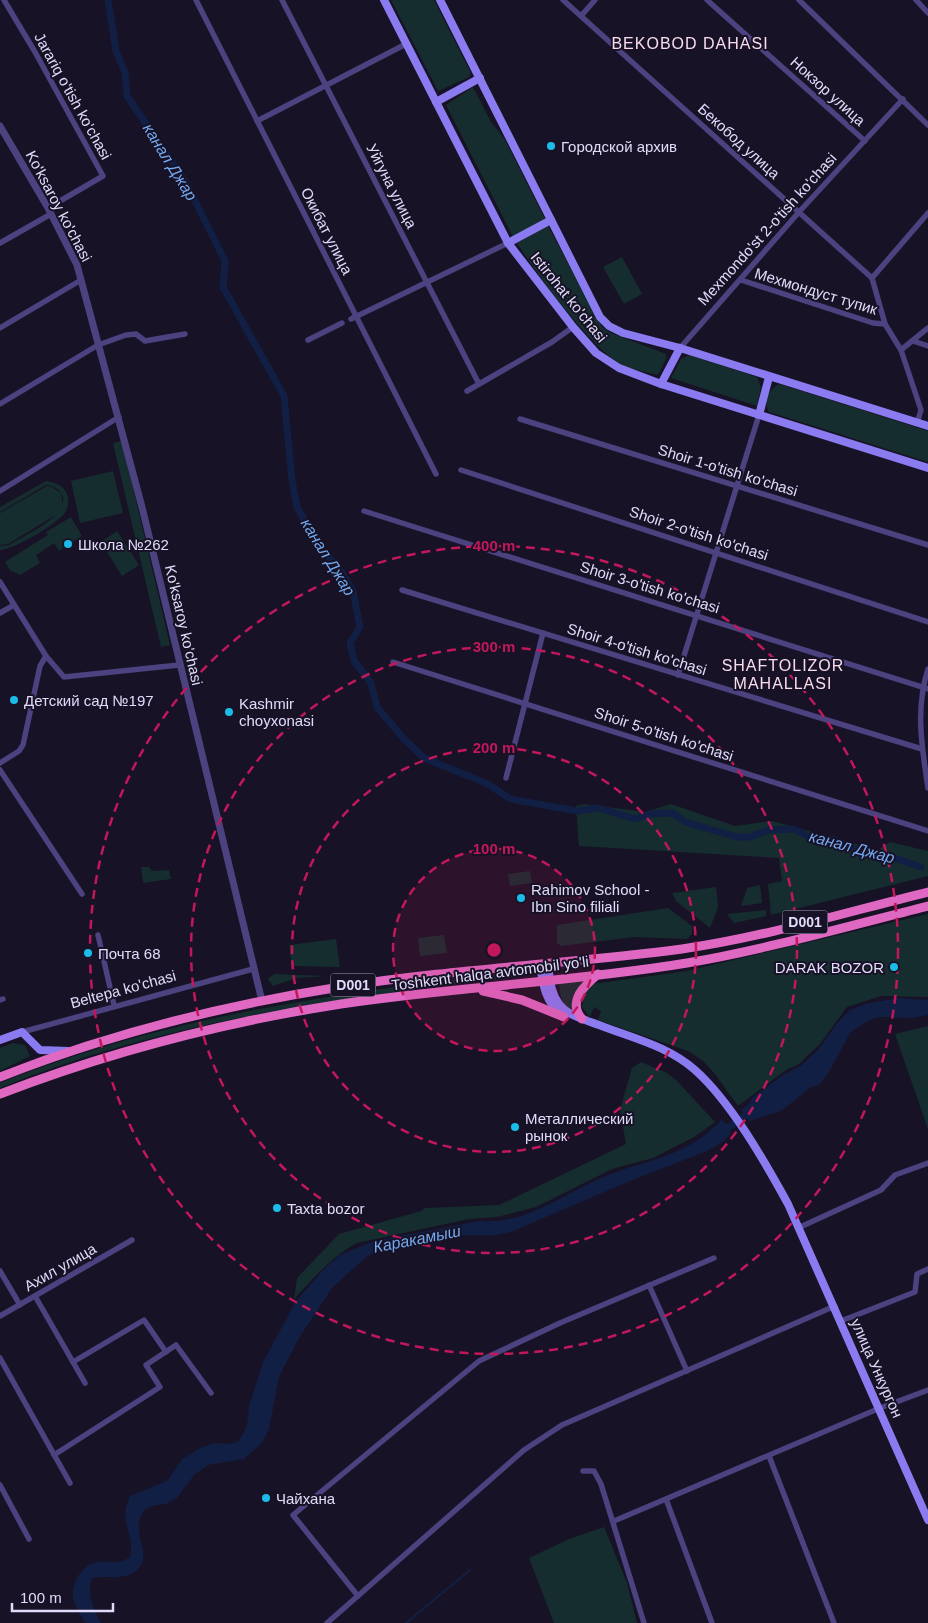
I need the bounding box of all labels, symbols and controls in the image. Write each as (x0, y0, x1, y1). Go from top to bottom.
street label: Jarariq o'tish ko'chasi (31, 30, 115, 162)
district label: BEKOBOD DAHASI (611, 35, 769, 52)
street label: Нокзор улица (787, 53, 869, 129)
street label: Бекобод улица (695, 100, 784, 183)
water label: канал Джар (140, 120, 200, 204)
place label: Городской архив (561, 138, 677, 155)
marker: Городской архив (545, 140, 557, 152)
street label: Уйгуна улица (363, 141, 421, 232)
street label: Ko'ksaroy ko'chasi (23, 148, 95, 264)
street label: Mexmondo'st 2-o'tish ko'chasi (694, 149, 840, 309)
street label: Окибат улица (298, 185, 356, 278)
street label: Istirohat ko'chasi (527, 248, 611, 346)
street label: Мехмондуст тупик (753, 264, 880, 318)
street label: Shoir 1-o'tish ko'chasi (656, 441, 800, 499)
street label: Shoir 2-o'tish ko'chasi (627, 503, 771, 563)
water label: канал Джар (298, 515, 358, 599)
place label: Школа №262 (78, 536, 169, 553)
text: 400 m (473, 537, 515, 554)
marker: Школа №262 (62, 538, 74, 550)
street label: Shoir 3-o'tish ko'chasi (578, 558, 722, 616)
street label: Ko'ksaroy ko'chasi (162, 563, 206, 687)
street label: Shoir 4-o'tish ko'chasi (565, 620, 709, 678)
text: 300 m (473, 638, 515, 655)
district label: SHAFTOLIZOR MAHALLASI (722, 657, 844, 692)
place label: Детский сад №197 (24, 692, 154, 709)
marker: Детский сад №197 (8, 694, 20, 706)
place label: Kashmir choyxonasi (239, 695, 314, 729)
street label: Shoir 5-o'tish ko'chasi (592, 704, 736, 764)
marker: Kashmir choyxonasi (223, 706, 235, 718)
text: 200 m (473, 739, 515, 756)
water label: канал Джар (808, 827, 897, 867)
text: 100 m (473, 840, 515, 857)
place label: Rahimov School - Ibn Sino filiali (531, 881, 649, 915)
marker: Rahimov School - Ibn Sino filiali (515, 892, 527, 904)
road number: D001 (782, 910, 828, 934)
centre of rings (485, 941, 503, 959)
place label: Почта 68 (98, 945, 161, 962)
marker: Почта 68 (82, 947, 94, 959)
street label: Toshkent halqa avtomobil yo'li (390, 952, 590, 994)
place label: DARAK BOZOR (775, 959, 884, 976)
marker: DARAK BOZOR (888, 961, 900, 973)
street label: Beltepa ko'chasi (68, 967, 178, 1011)
road number: D001 (330, 974, 376, 996)
place label: Металлический рынок (525, 1110, 633, 1144)
marker: Металлический рынок (509, 1121, 521, 1133)
place label: Taxta bozor (287, 1200, 365, 1217)
marker: Taxta bozor (271, 1202, 283, 1214)
water label: Каракамыш (372, 1222, 462, 1256)
street label: Ахил улица (21, 1239, 99, 1294)
street label: улица Ункургон (848, 1316, 906, 1420)
place label: Чайхана (276, 1490, 336, 1507)
marker: Чайхана (260, 1492, 272, 1504)
scale bar (12, 1580, 114, 1612)
text: 100 m (20, 1589, 62, 1606)

